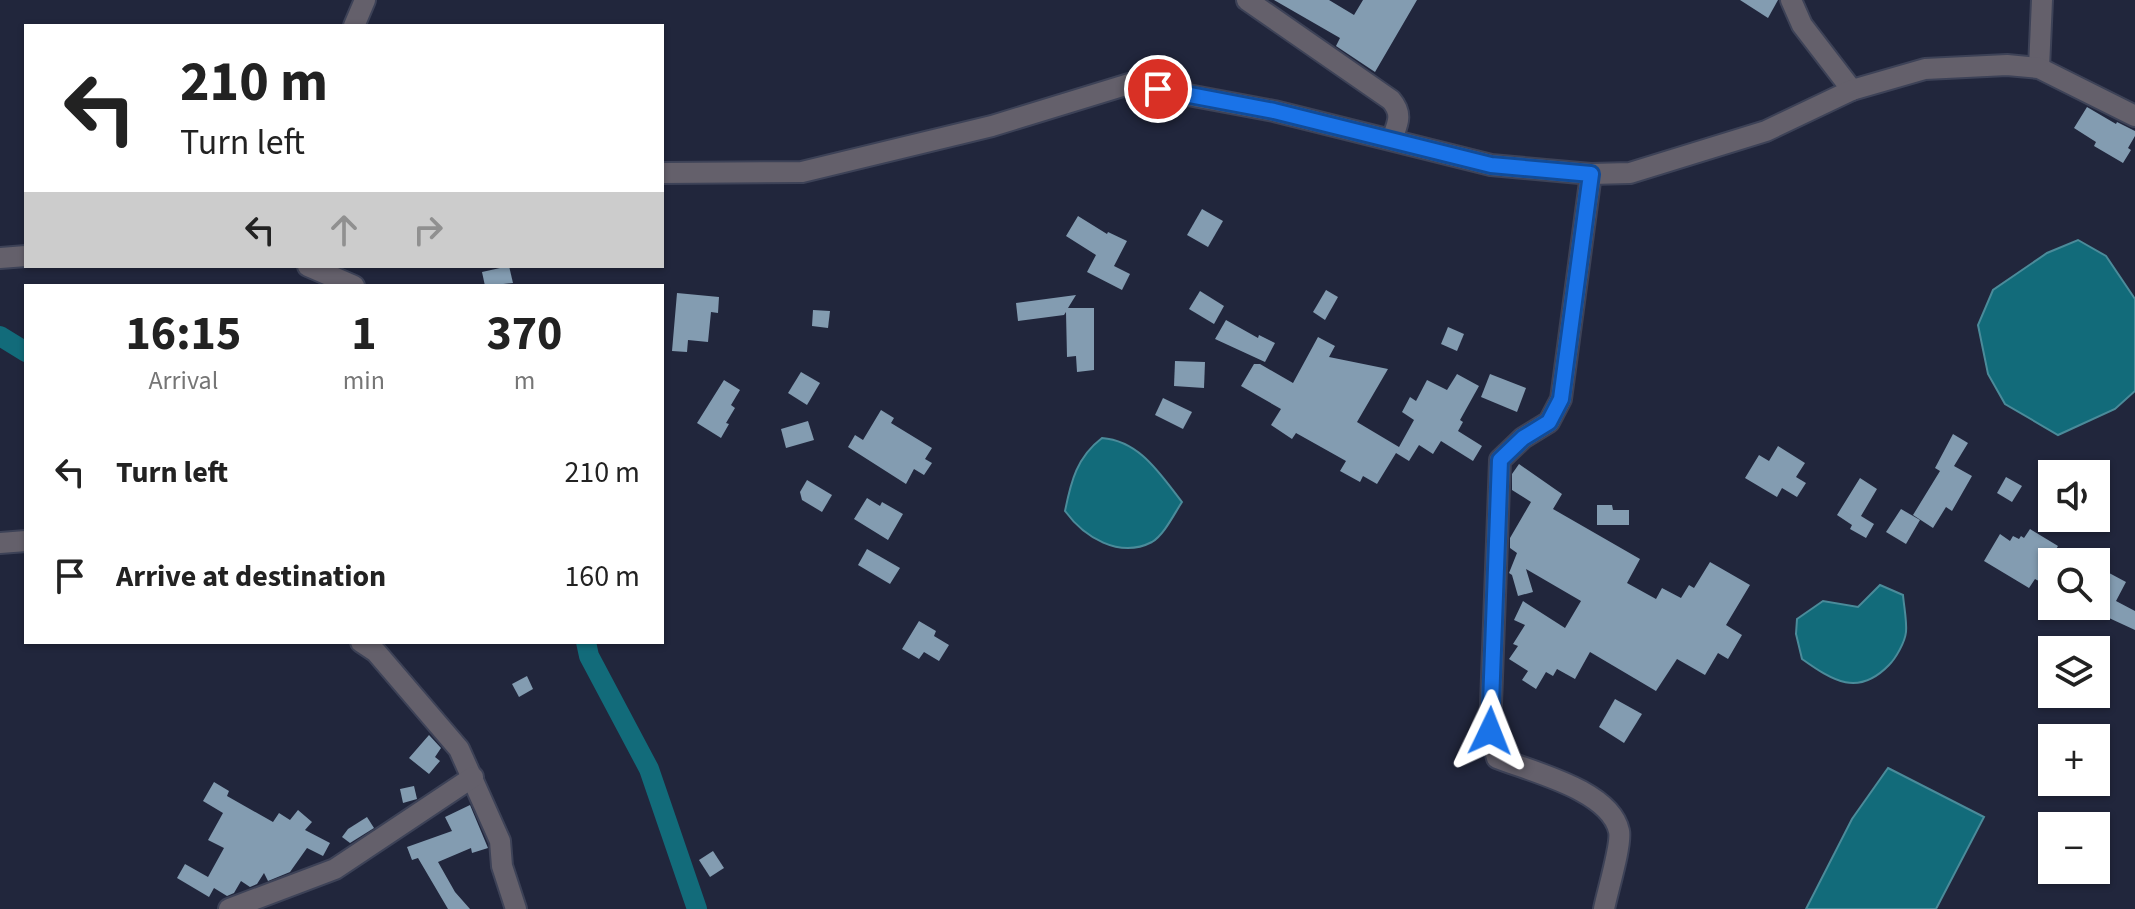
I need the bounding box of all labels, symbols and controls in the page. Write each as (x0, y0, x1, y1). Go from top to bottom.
text: 210 m (180, 43, 328, 122)
pin (1124, 55, 1192, 123)
icon: left (48, 56, 152, 160)
icon: arrive (1136, 67, 1180, 111)
text: Turn left (180, 117, 305, 168)
icon: left (238, 208, 282, 252)
icon: ahead (322, 208, 366, 252)
icon: right (406, 208, 450, 252)
text: 16:15 (125, 300, 241, 368)
text: 1 (351, 300, 377, 368)
text: 370 (486, 300, 562, 368)
text: Arrival (148, 362, 218, 399)
text: min (343, 362, 385, 399)
text: m (514, 362, 535, 399)
icon: left (48, 450, 92, 494)
text: Turn left (116, 451, 228, 494)
text: 210 m (564, 451, 640, 494)
map controls (2038, 460, 2110, 884)
button: sound (2038, 460, 2110, 532)
button: search (2038, 548, 2110, 620)
icon: arrive (48, 554, 92, 598)
text: Arrive at destination (116, 555, 386, 598)
text: 160 m (564, 555, 640, 598)
button: layers (2038, 636, 2110, 708)
position arrow (1448, 689, 1532, 773)
button: + (2038, 724, 2110, 796)
button: − (2038, 812, 2110, 884)

